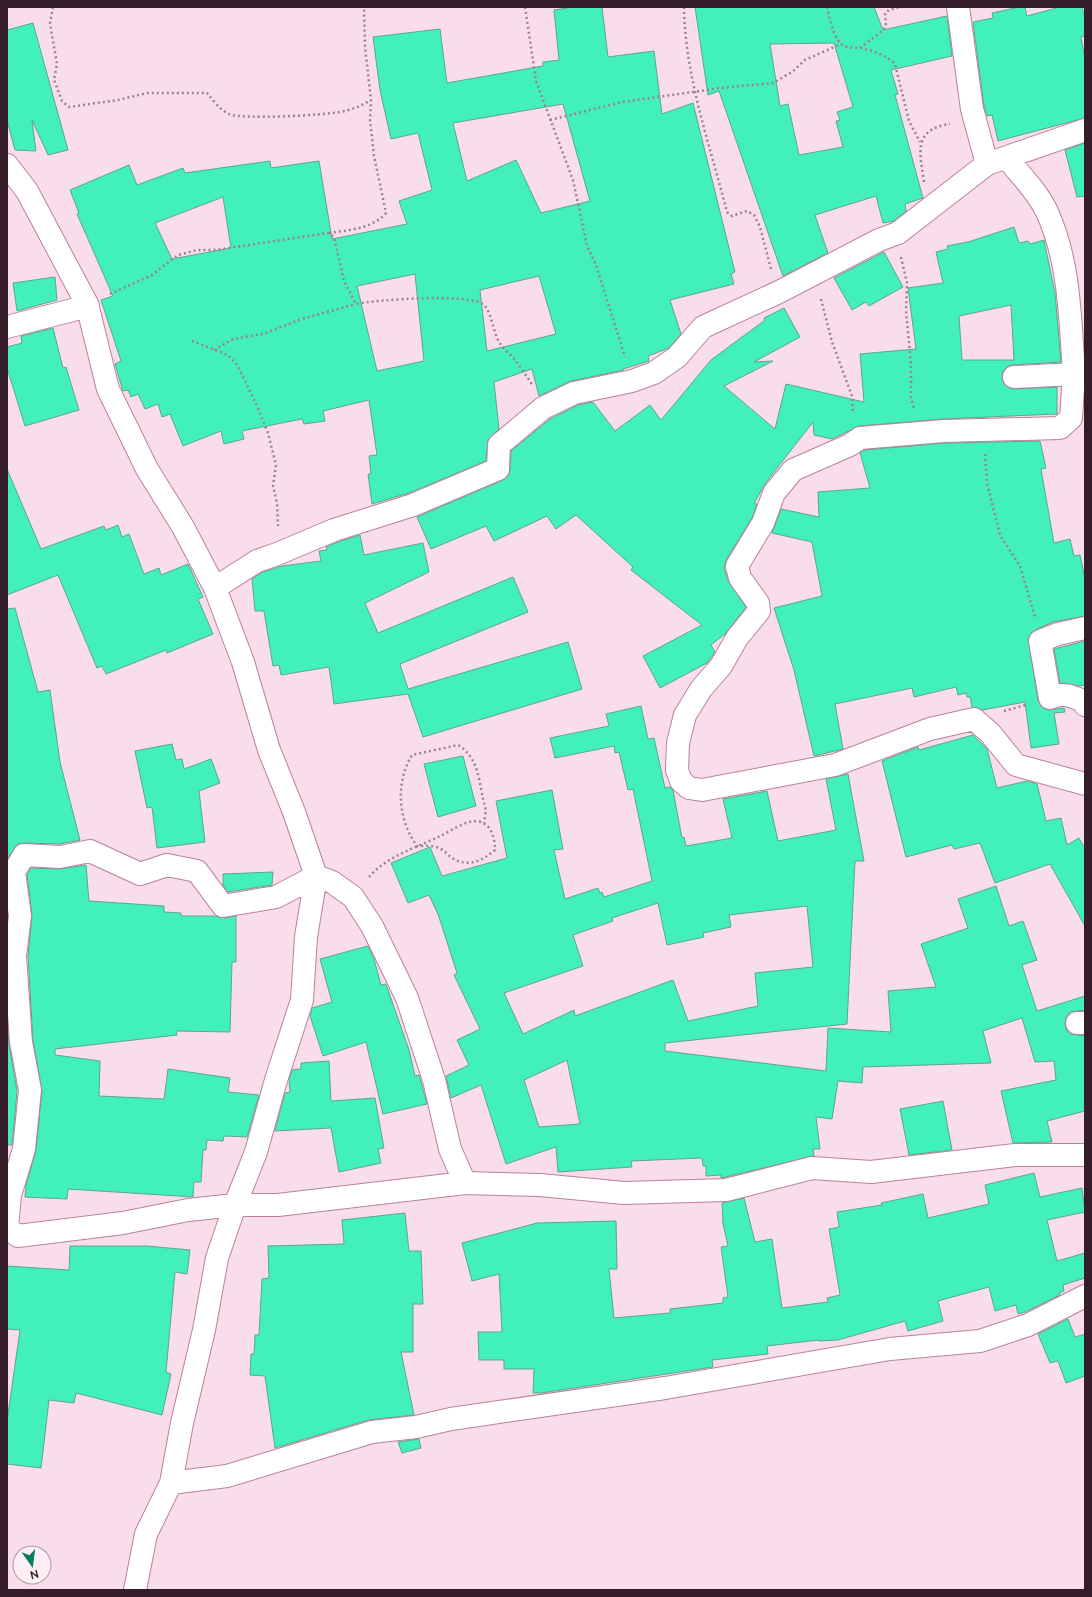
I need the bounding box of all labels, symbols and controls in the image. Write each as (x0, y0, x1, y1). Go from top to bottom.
north arrow (12, 1545, 52, 1585)
text: N (29, 1567, 40, 1582)

